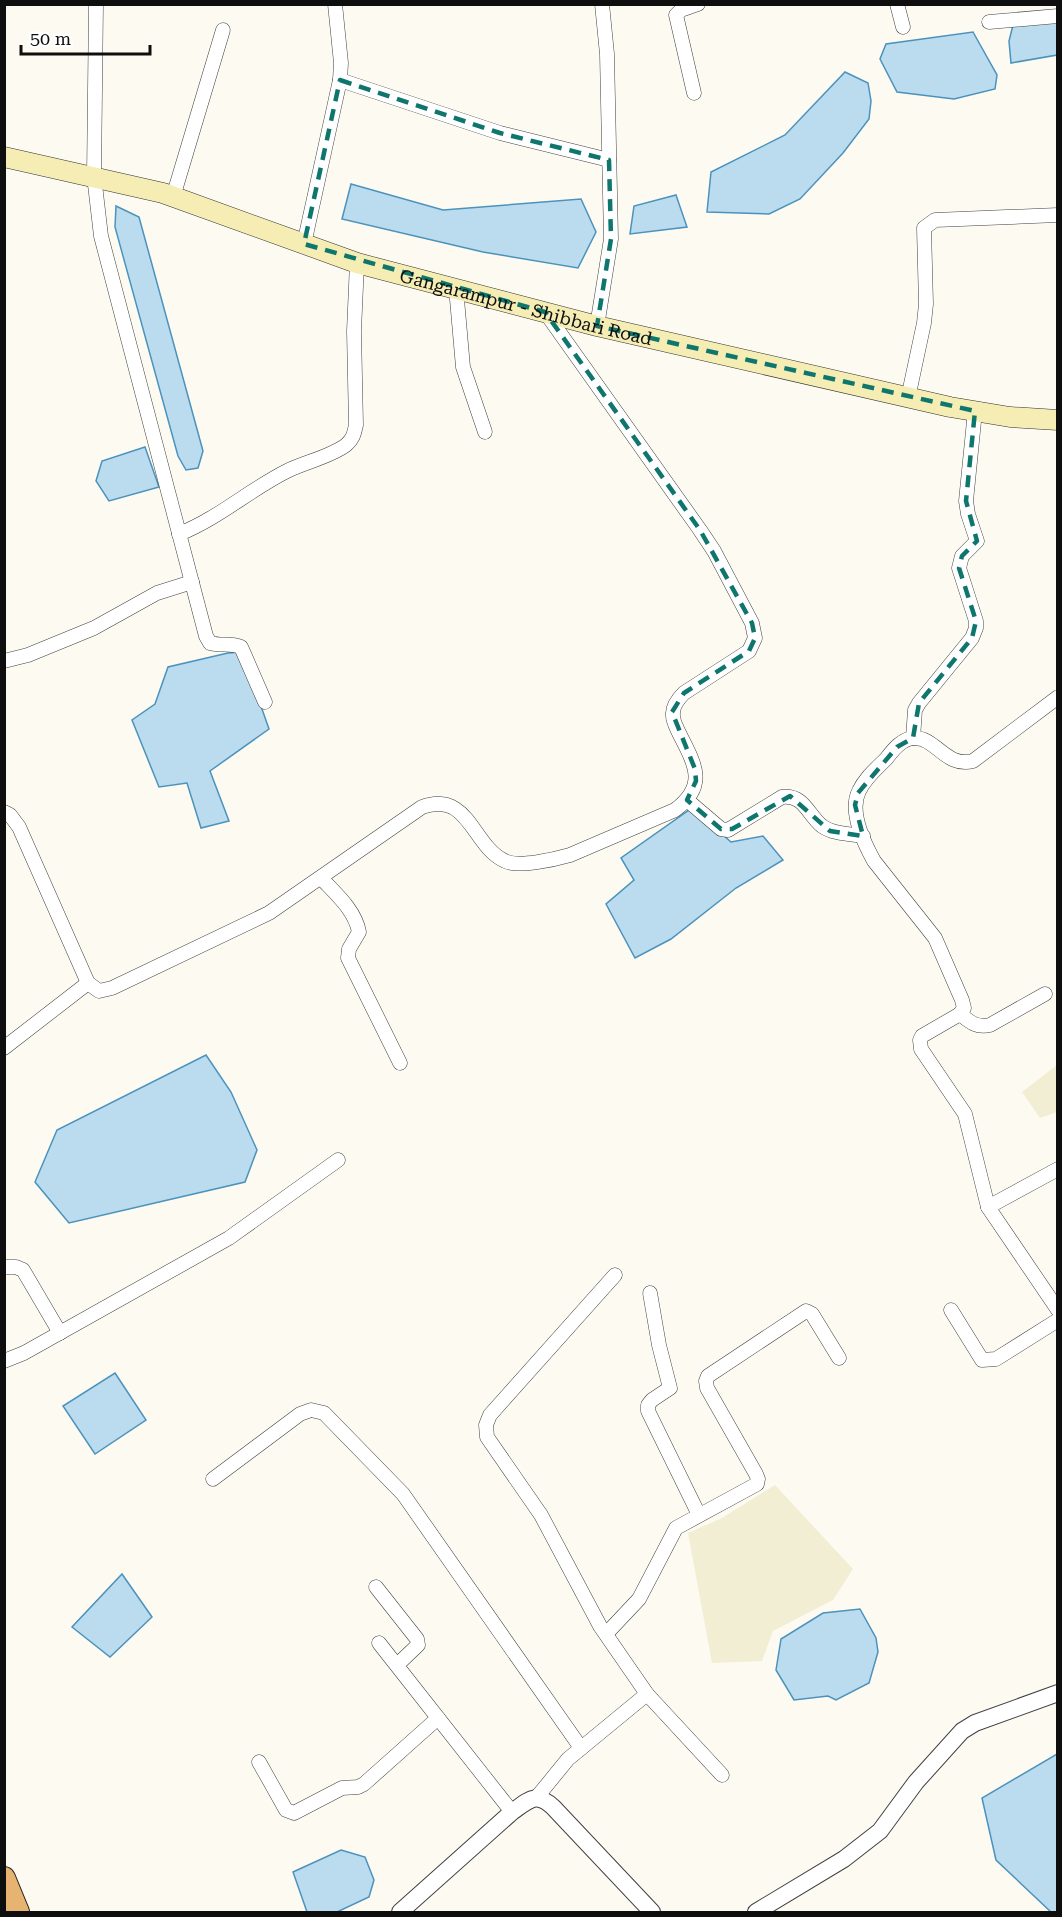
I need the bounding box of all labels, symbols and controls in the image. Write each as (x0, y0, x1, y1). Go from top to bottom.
scale bar (21, 18, 150, 56)
text: 50 m (30, 28, 71, 49)
street label: Gangarampur - Shibbari Road (398, 264, 655, 349)

